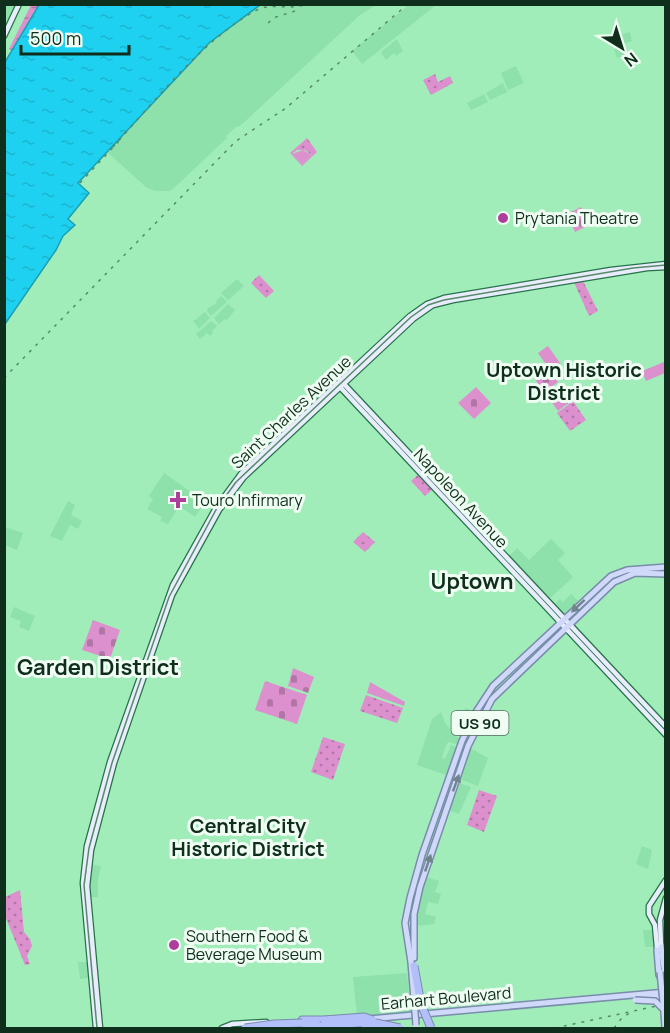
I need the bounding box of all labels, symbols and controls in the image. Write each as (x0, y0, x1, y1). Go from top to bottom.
scale bar (21, 18, 129, 56)
north arrow (592, 18, 652, 78)
text: 500 m (30, 26, 81, 50)
text: N (620, 48, 643, 72)
place label: Prytania Theatre (515, 207, 639, 229)
marker: Prytania Theatre (496, 211, 510, 225)
street label: Saint Charles Avenue (226, 351, 356, 473)
district label: Uptown Historic District (486, 356, 642, 406)
street label: Napoleon Avenue (409, 443, 513, 553)
place label: Touro Infirmary (192, 489, 303, 511)
marker: Touro Infirmary (169, 491, 187, 509)
district label: Uptown (431, 566, 513, 596)
one-way arrow (572, 599, 586, 613)
district label: Garden District (17, 652, 179, 682)
road number: US 90 (452, 711, 508, 735)
one-way arrow (451, 774, 461, 792)
district label: Central City Historic District (171, 812, 325, 862)
one-way arrow (424, 854, 433, 872)
place label: Southern Food & Beverage Museum (186, 925, 322, 965)
marker: Southern Food & Beverage Museum (167, 938, 181, 952)
street label: Earhart Boulevard (380, 981, 512, 1015)

